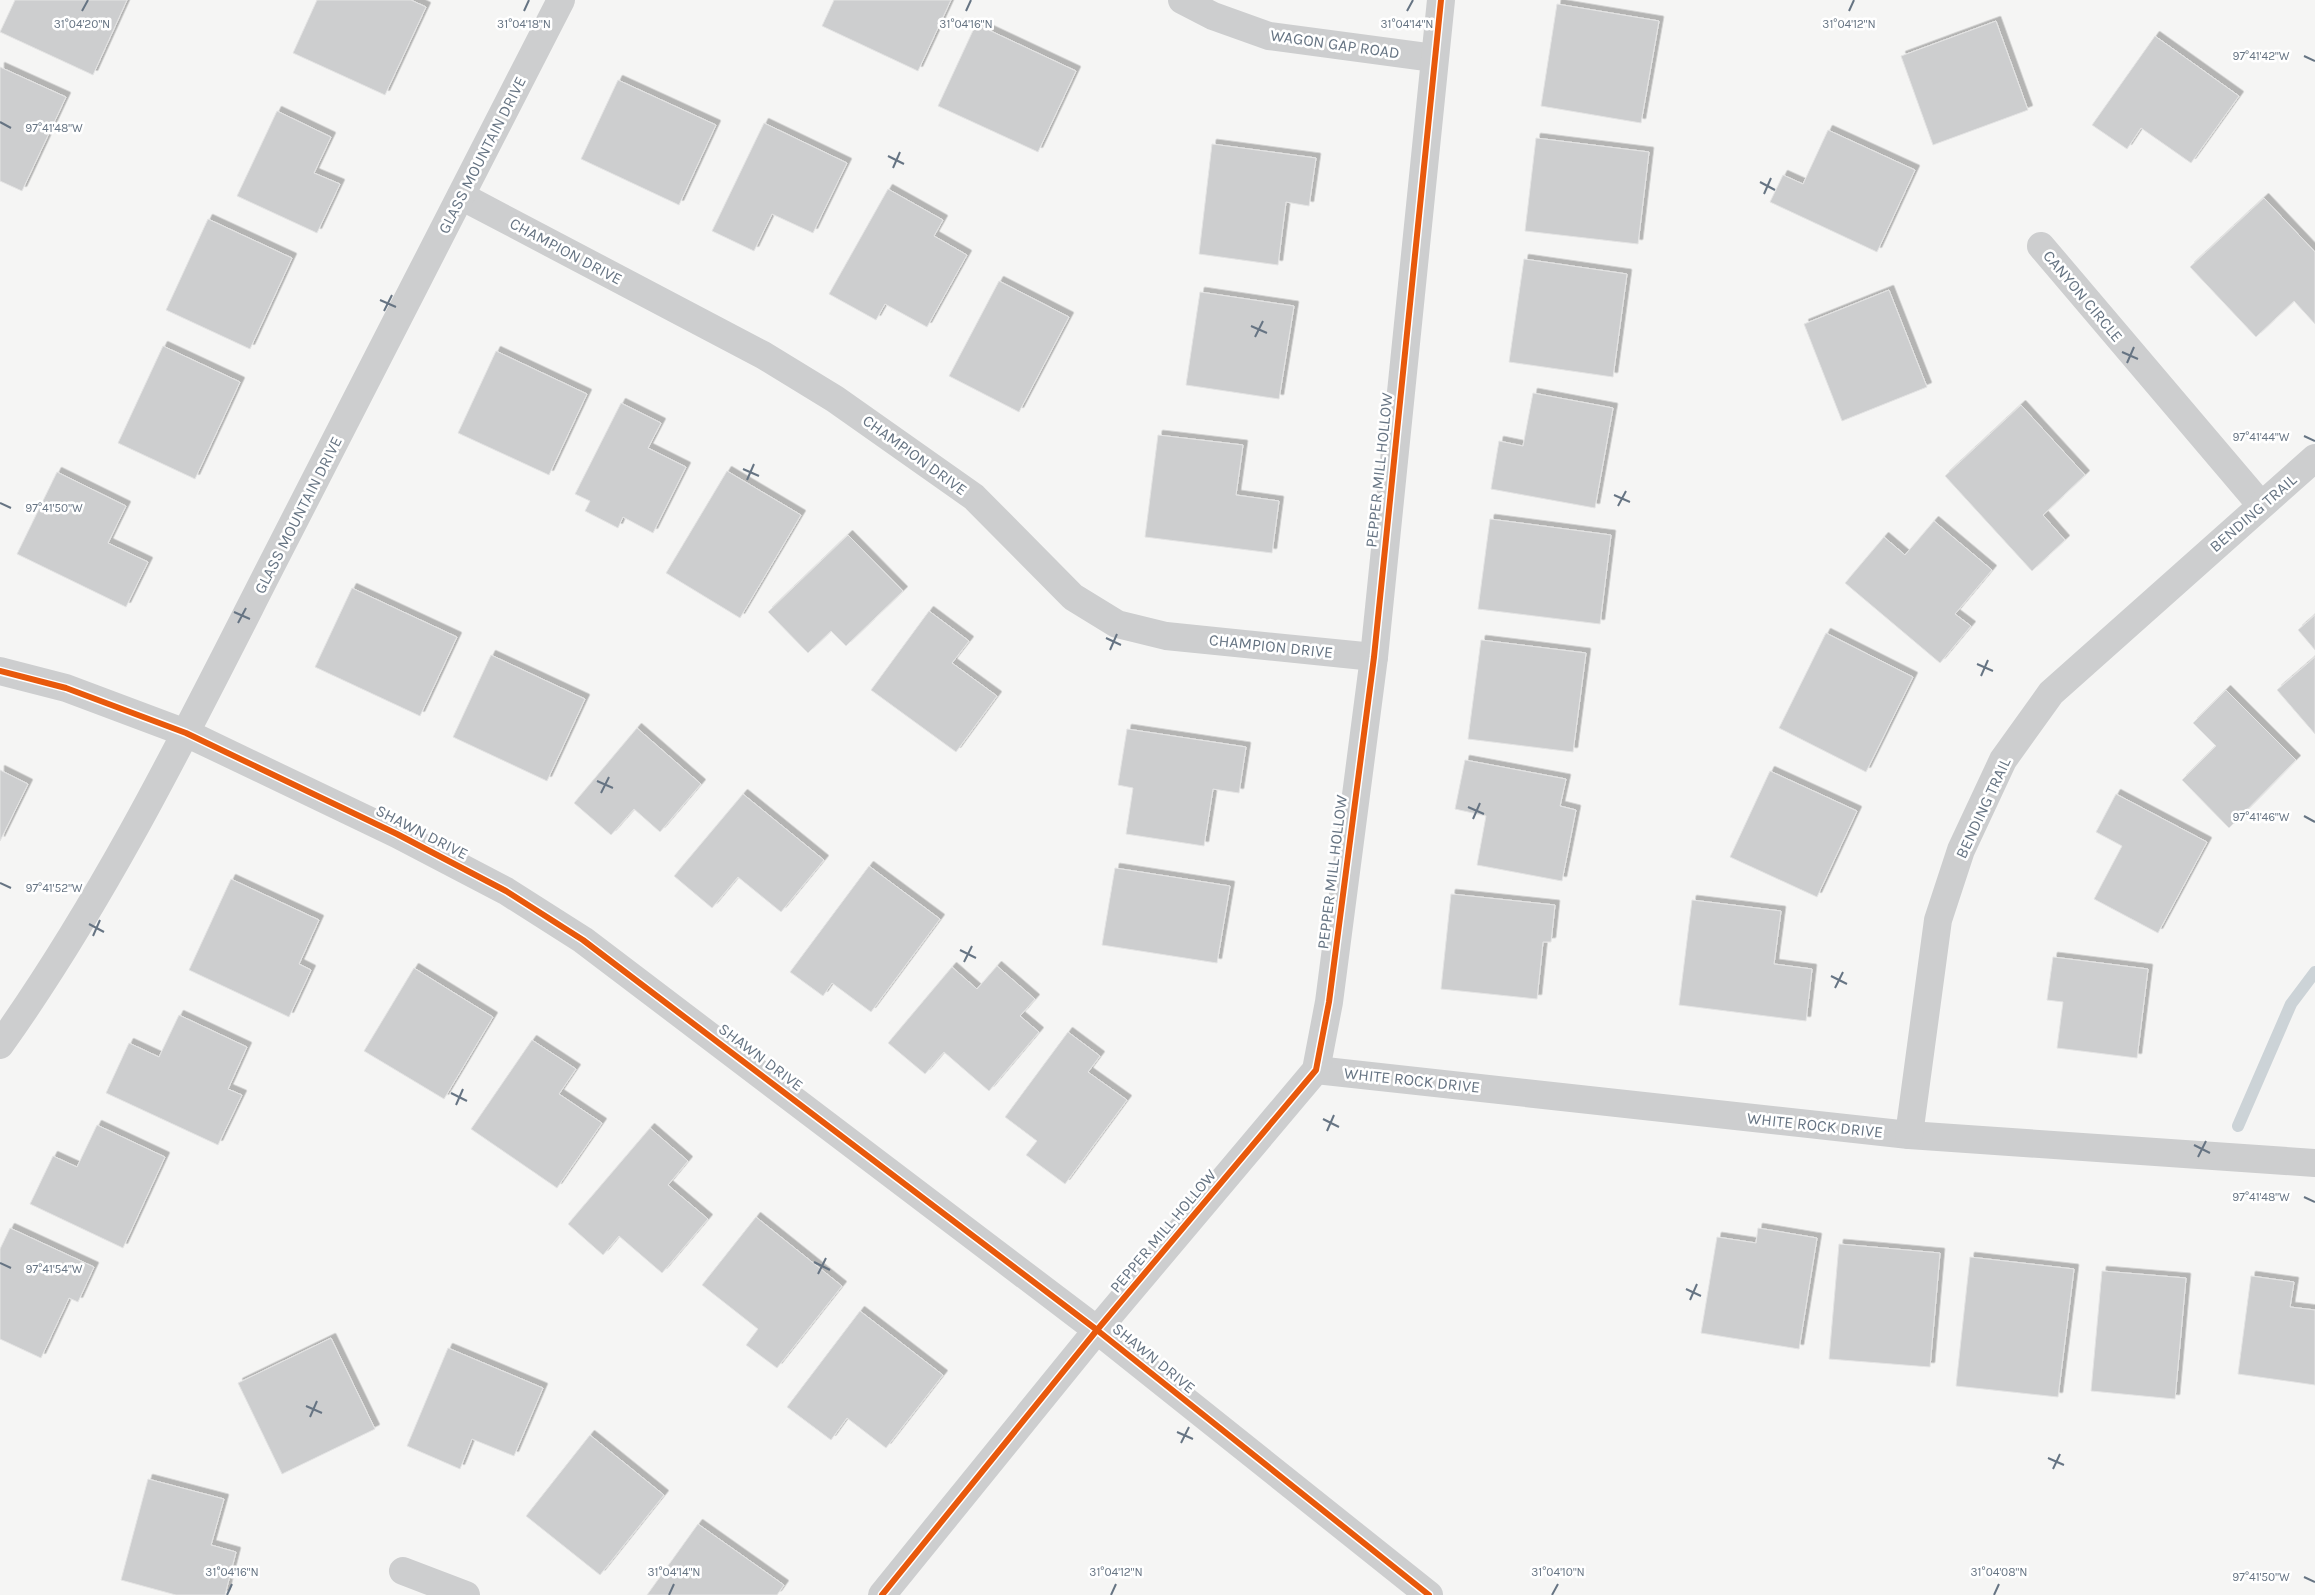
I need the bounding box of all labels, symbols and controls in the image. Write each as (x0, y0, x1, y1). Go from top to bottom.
text: 31°04'20"N (54, 17, 110, 31)
text: 31°04'18"N (497, 17, 551, 31)
text: 31°04'16"N (939, 17, 993, 31)
text: 31°04'14"N (1380, 17, 1434, 31)
text: 31°04'12"N (1822, 17, 1876, 31)
street label: WAGON GAP ROAD (1269, 26, 1401, 62)
text: 97°41'42"W (2232, 49, 2290, 63)
street label: GLASS MOUNTAIN DRIVE (434, 73, 530, 237)
text: 97°41'48"W (25, 121, 83, 135)
street label: CHAMPION DRIVE (507, 213, 625, 289)
street label: CANYON CIRCLE (2039, 246, 2127, 346)
street label: PEPPER MILL HOLLOW (1361, 391, 1397, 548)
street label: CHAMPION DRIVE (859, 411, 971, 499)
text: 97°41'44"W (2233, 430, 2290, 444)
street label: GLASS MOUNTAIN DRIVE (250, 433, 346, 597)
street label: BENDING TRAIL (2206, 470, 2301, 556)
text: 97°41'50"W (25, 501, 83, 515)
street label: CHAMPION DRIVE (1208, 630, 1334, 662)
street label: BENDING TRAIL (1951, 754, 2015, 861)
street label: PEPPER MILL HOLLOW (1313, 793, 1351, 950)
street label: SHAWN DRIVE (373, 801, 471, 863)
text: 97°41'46"W (2233, 810, 2290, 824)
text: 97°41'52"W (25, 881, 83, 895)
street label: SHAWN DRIVE (715, 1019, 807, 1095)
street label: WHITE ROCK DRIVE (1343, 1063, 1481, 1097)
street label: WHITE ROCK DRIVE (1746, 1108, 1884, 1142)
street label: PEPPER MILL HOLLOW (1106, 1165, 1221, 1297)
text: 97°41'48"W (2232, 1190, 2290, 1204)
text: 97°41'54"W (26, 1262, 83, 1276)
street label: SHAWN DRIVE (1109, 1319, 1199, 1397)
text: 31°04'16"N (205, 1565, 259, 1579)
text: 31°04'14"N (647, 1565, 701, 1579)
text: 31°04'12"N (1089, 1565, 1143, 1579)
text: 31°04'10"N (1531, 1565, 1585, 1579)
text: 31°04'08"N (1971, 1565, 2027, 1579)
text: 97°41'50"W (2232, 1570, 2290, 1584)

